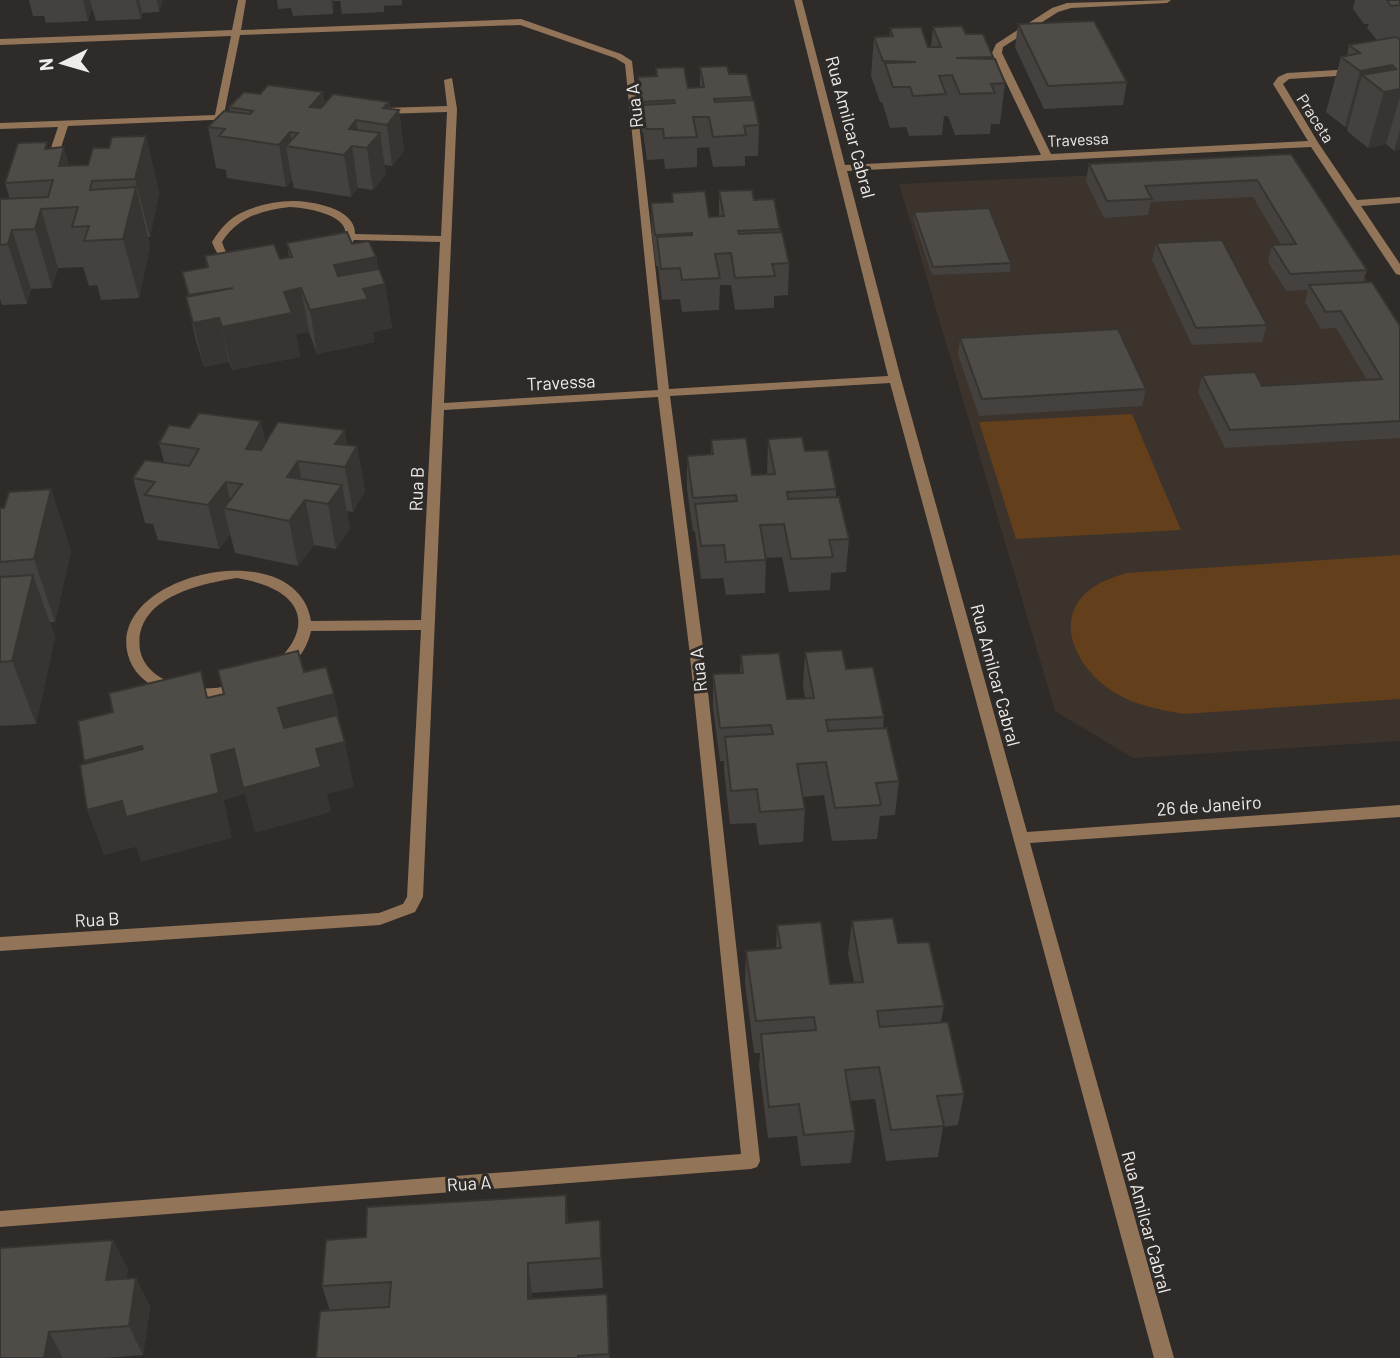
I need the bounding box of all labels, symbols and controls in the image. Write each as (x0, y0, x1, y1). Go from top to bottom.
north arrow (28, 28, 98, 98)
street label: Rua Amilcar Cabral (821, 53, 881, 201)
text: N (34, 57, 58, 72)
street label: Rua A (621, 83, 647, 129)
street label: Praceta (1293, 90, 1339, 146)
street label: Travessa (1047, 128, 1109, 150)
street label: Travessa (526, 369, 596, 395)
street label: Rua B (404, 466, 428, 512)
street label: Rua Amilcar Cabral (966, 601, 1026, 749)
street label: Rua A (685, 647, 711, 693)
street label: 26 de Janeiro (1156, 790, 1262, 820)
street label: Rua B (74, 907, 120, 931)
street label: Rua Amilcar Cabral (1117, 1148, 1177, 1296)
street label: Rua A (446, 1170, 492, 1196)

